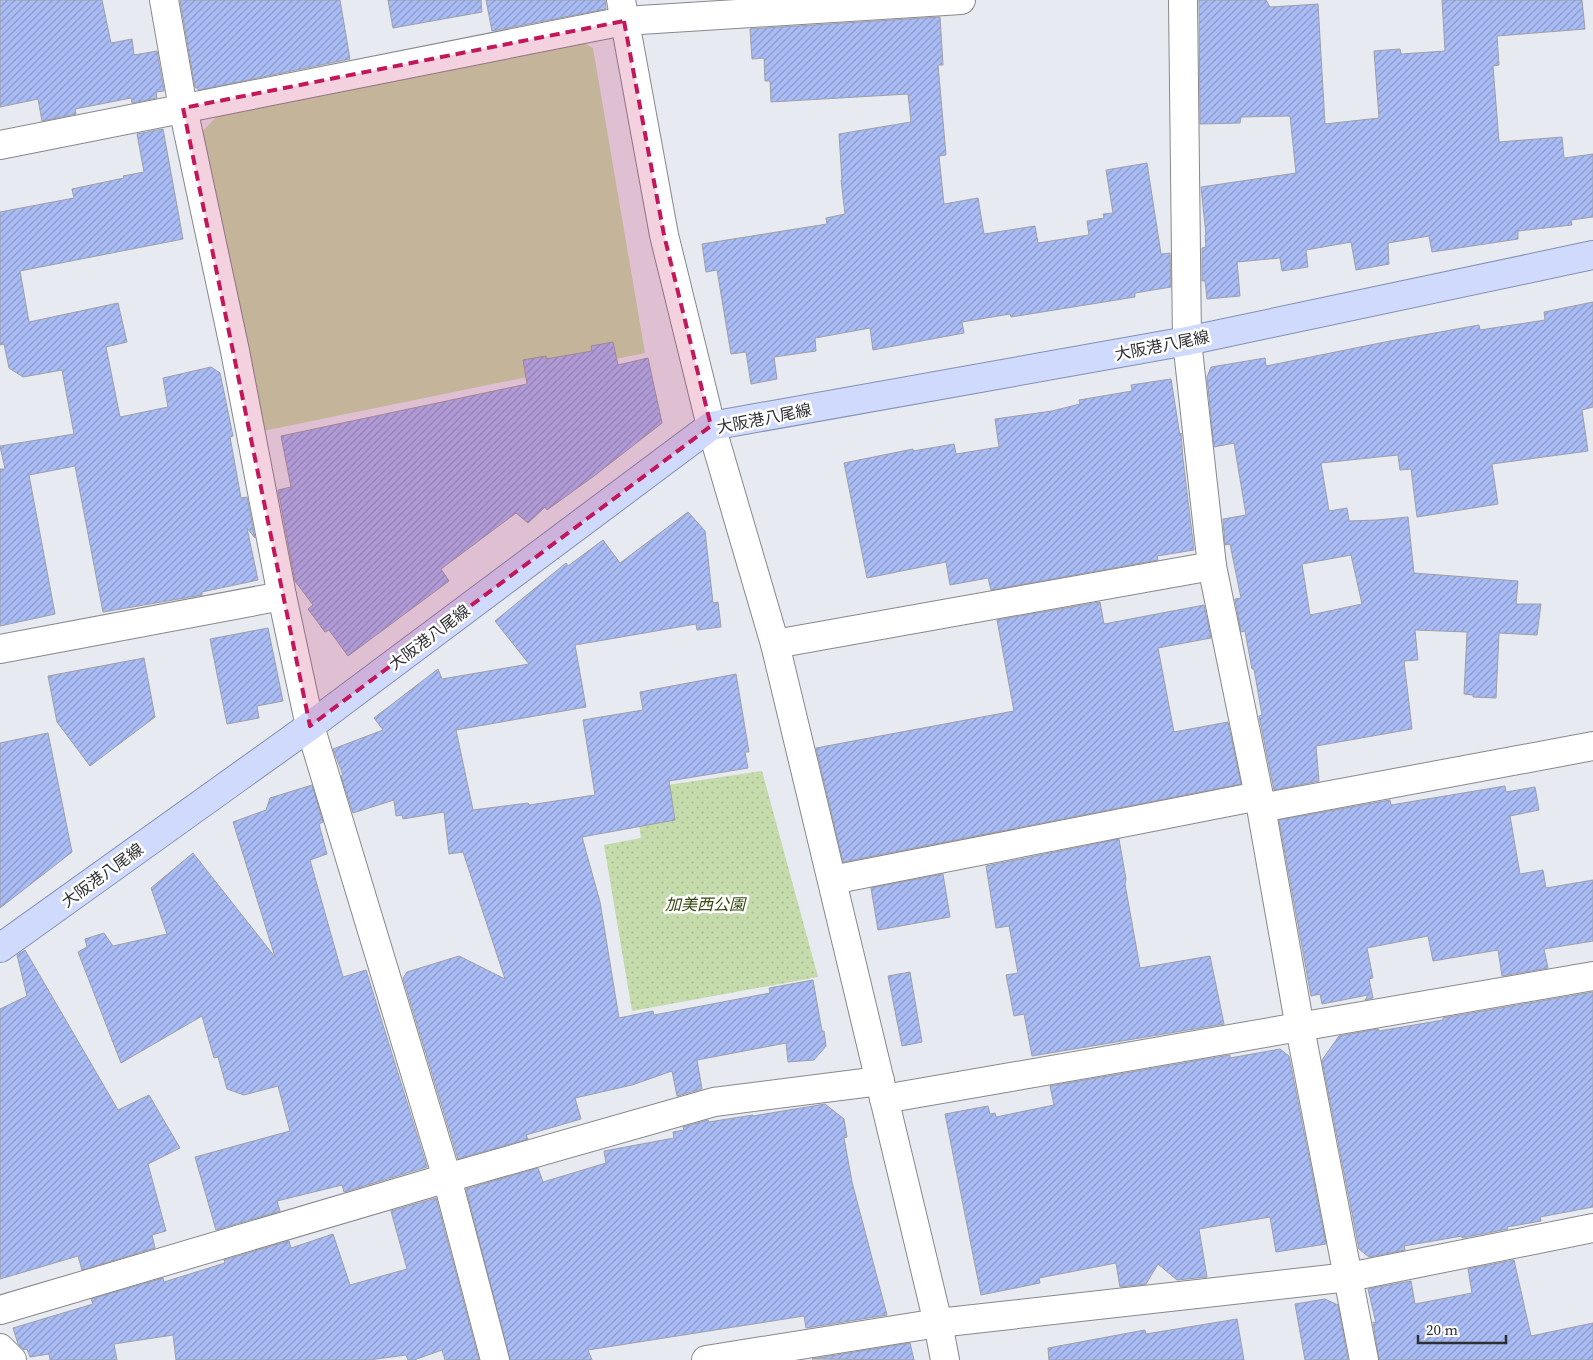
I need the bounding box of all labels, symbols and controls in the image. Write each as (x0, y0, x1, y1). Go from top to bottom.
street label: 大阪港八尾線 (1113, 325, 1211, 365)
street label: 大阪港八尾線 (715, 398, 813, 438)
street label: 大阪港八尾線 (384, 599, 474, 675)
street label: 大阪港八尾線 (57, 838, 147, 912)
park label: 加美西公園 (665, 893, 747, 915)
scale bar (1418, 1312, 1506, 1344)
text: 20 m (1426, 1319, 1458, 1340)

